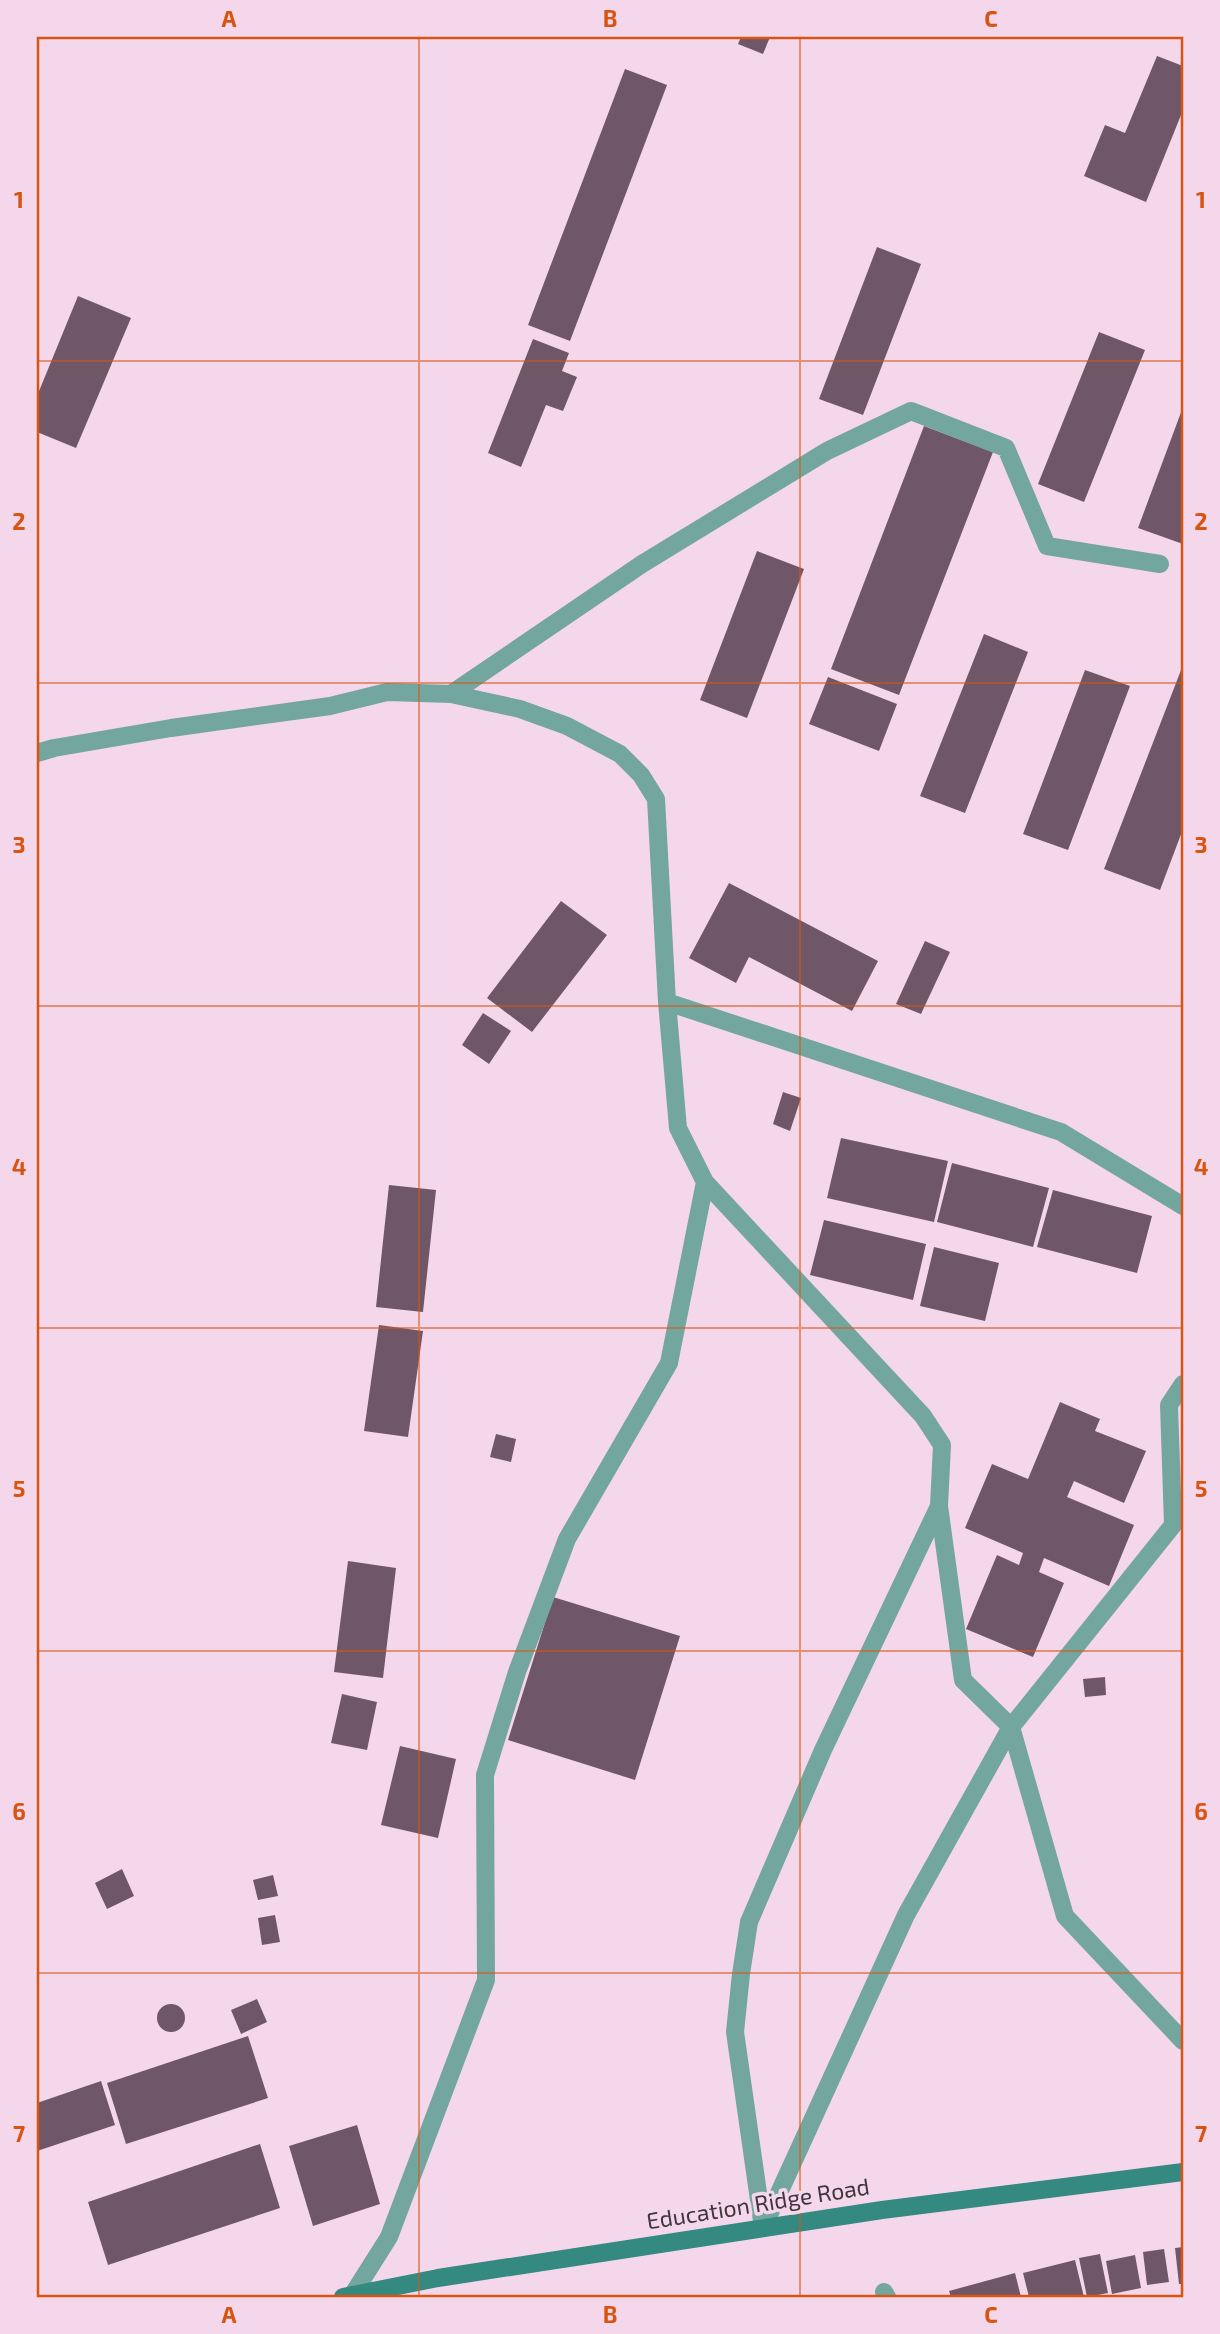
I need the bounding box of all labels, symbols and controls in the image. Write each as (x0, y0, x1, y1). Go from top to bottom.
text: A (221, 4, 237, 32)
text: B (603, 4, 617, 32)
text: C (984, 4, 998, 32)
text: 1 (14, 185, 24, 213)
text: 1 (1196, 185, 1206, 213)
text: 2 (12, 507, 26, 535)
text: 2 (1194, 507, 1208, 535)
text: 3 (12, 830, 26, 858)
text: 3 (1194, 830, 1208, 858)
text: 4 (12, 1152, 26, 1180)
text: 4 (1194, 1152, 1208, 1180)
text: 5 (13, 1474, 25, 1502)
text: 5 (1195, 1474, 1207, 1502)
text: 6 (12, 1797, 26, 1825)
text: 6 (1194, 1797, 1208, 1825)
text: 7 (13, 2119, 25, 2147)
text: 7 (1195, 2119, 1207, 2147)
street label: Education Ridge Road (644, 2172, 871, 2234)
text: A (221, 2300, 237, 2328)
text: B (603, 2300, 617, 2328)
text: C (984, 2300, 998, 2328)

